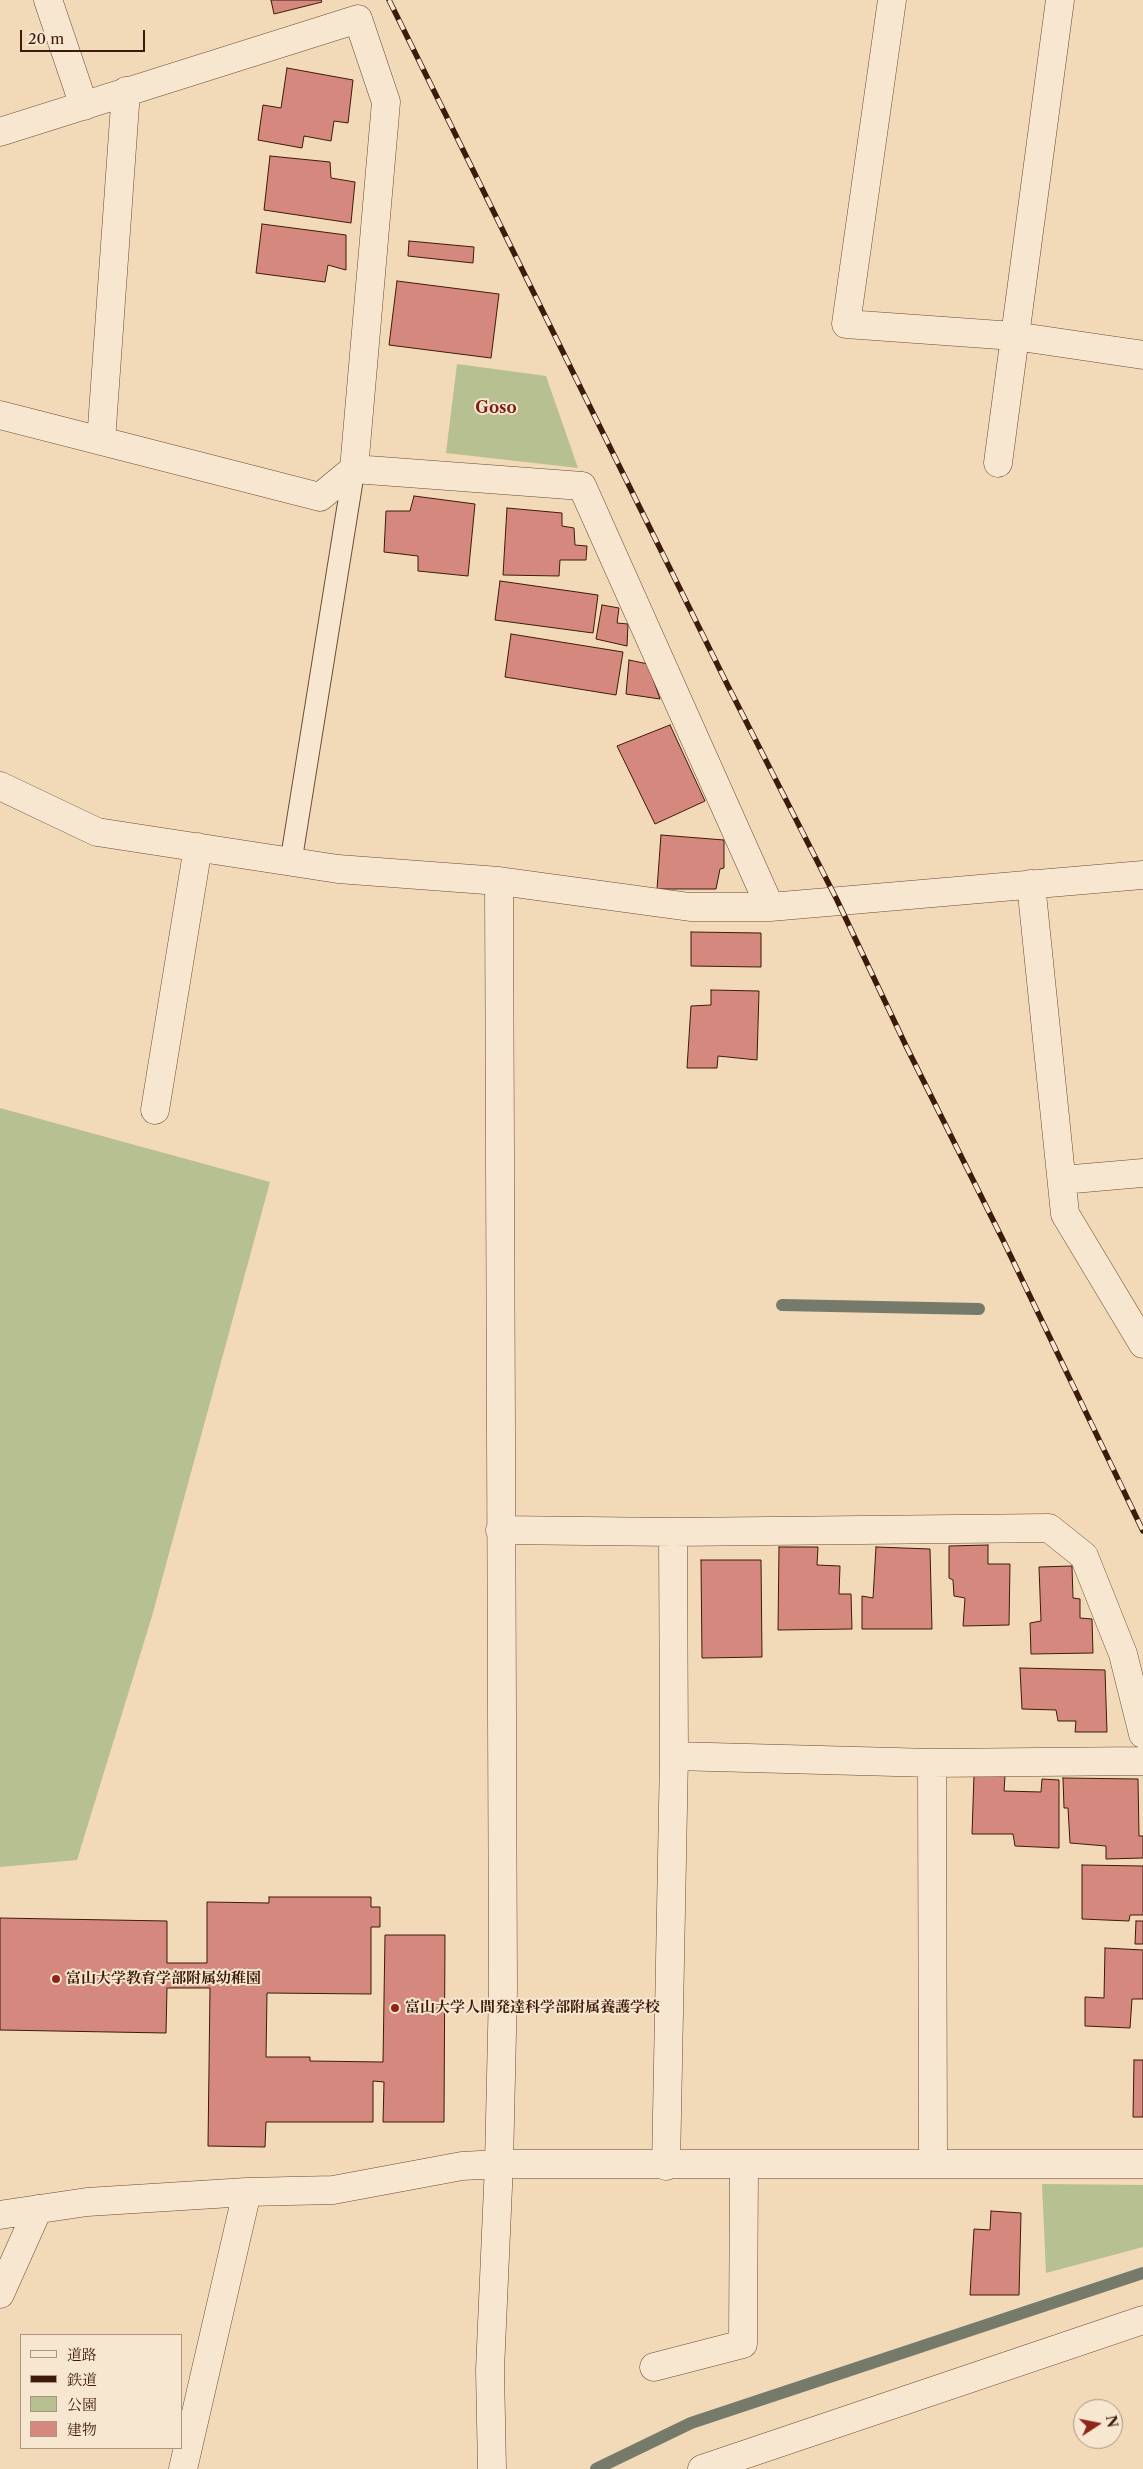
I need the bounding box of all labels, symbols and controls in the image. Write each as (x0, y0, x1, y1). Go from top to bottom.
scale bar (22, 20, 148, 52)
text: 20 m (28, 29, 64, 48)
district label: Goso (475, 398, 517, 418)
place label: 富山大学教育学部附属幼稚園 (66, 1970, 261, 1988)
marker: 富山大学教育学部附属幼稚園 (50, 1973, 62, 1985)
place label: 富山大学人間発達科学部附属養護学校 (405, 1999, 660, 2017)
marker: 富山大学人間発達科学部附属養護学校 (389, 2002, 401, 2014)
legend (20, 2334, 182, 2449)
text: 道路 (67, 2345, 97, 2364)
text: 鉄道 (67, 2370, 97, 2389)
text: 公園 (67, 2395, 97, 2414)
north arrow (1073, 2399, 1123, 2449)
text: N (1102, 2414, 1122, 2429)
text: 建物 (67, 2420, 97, 2439)

